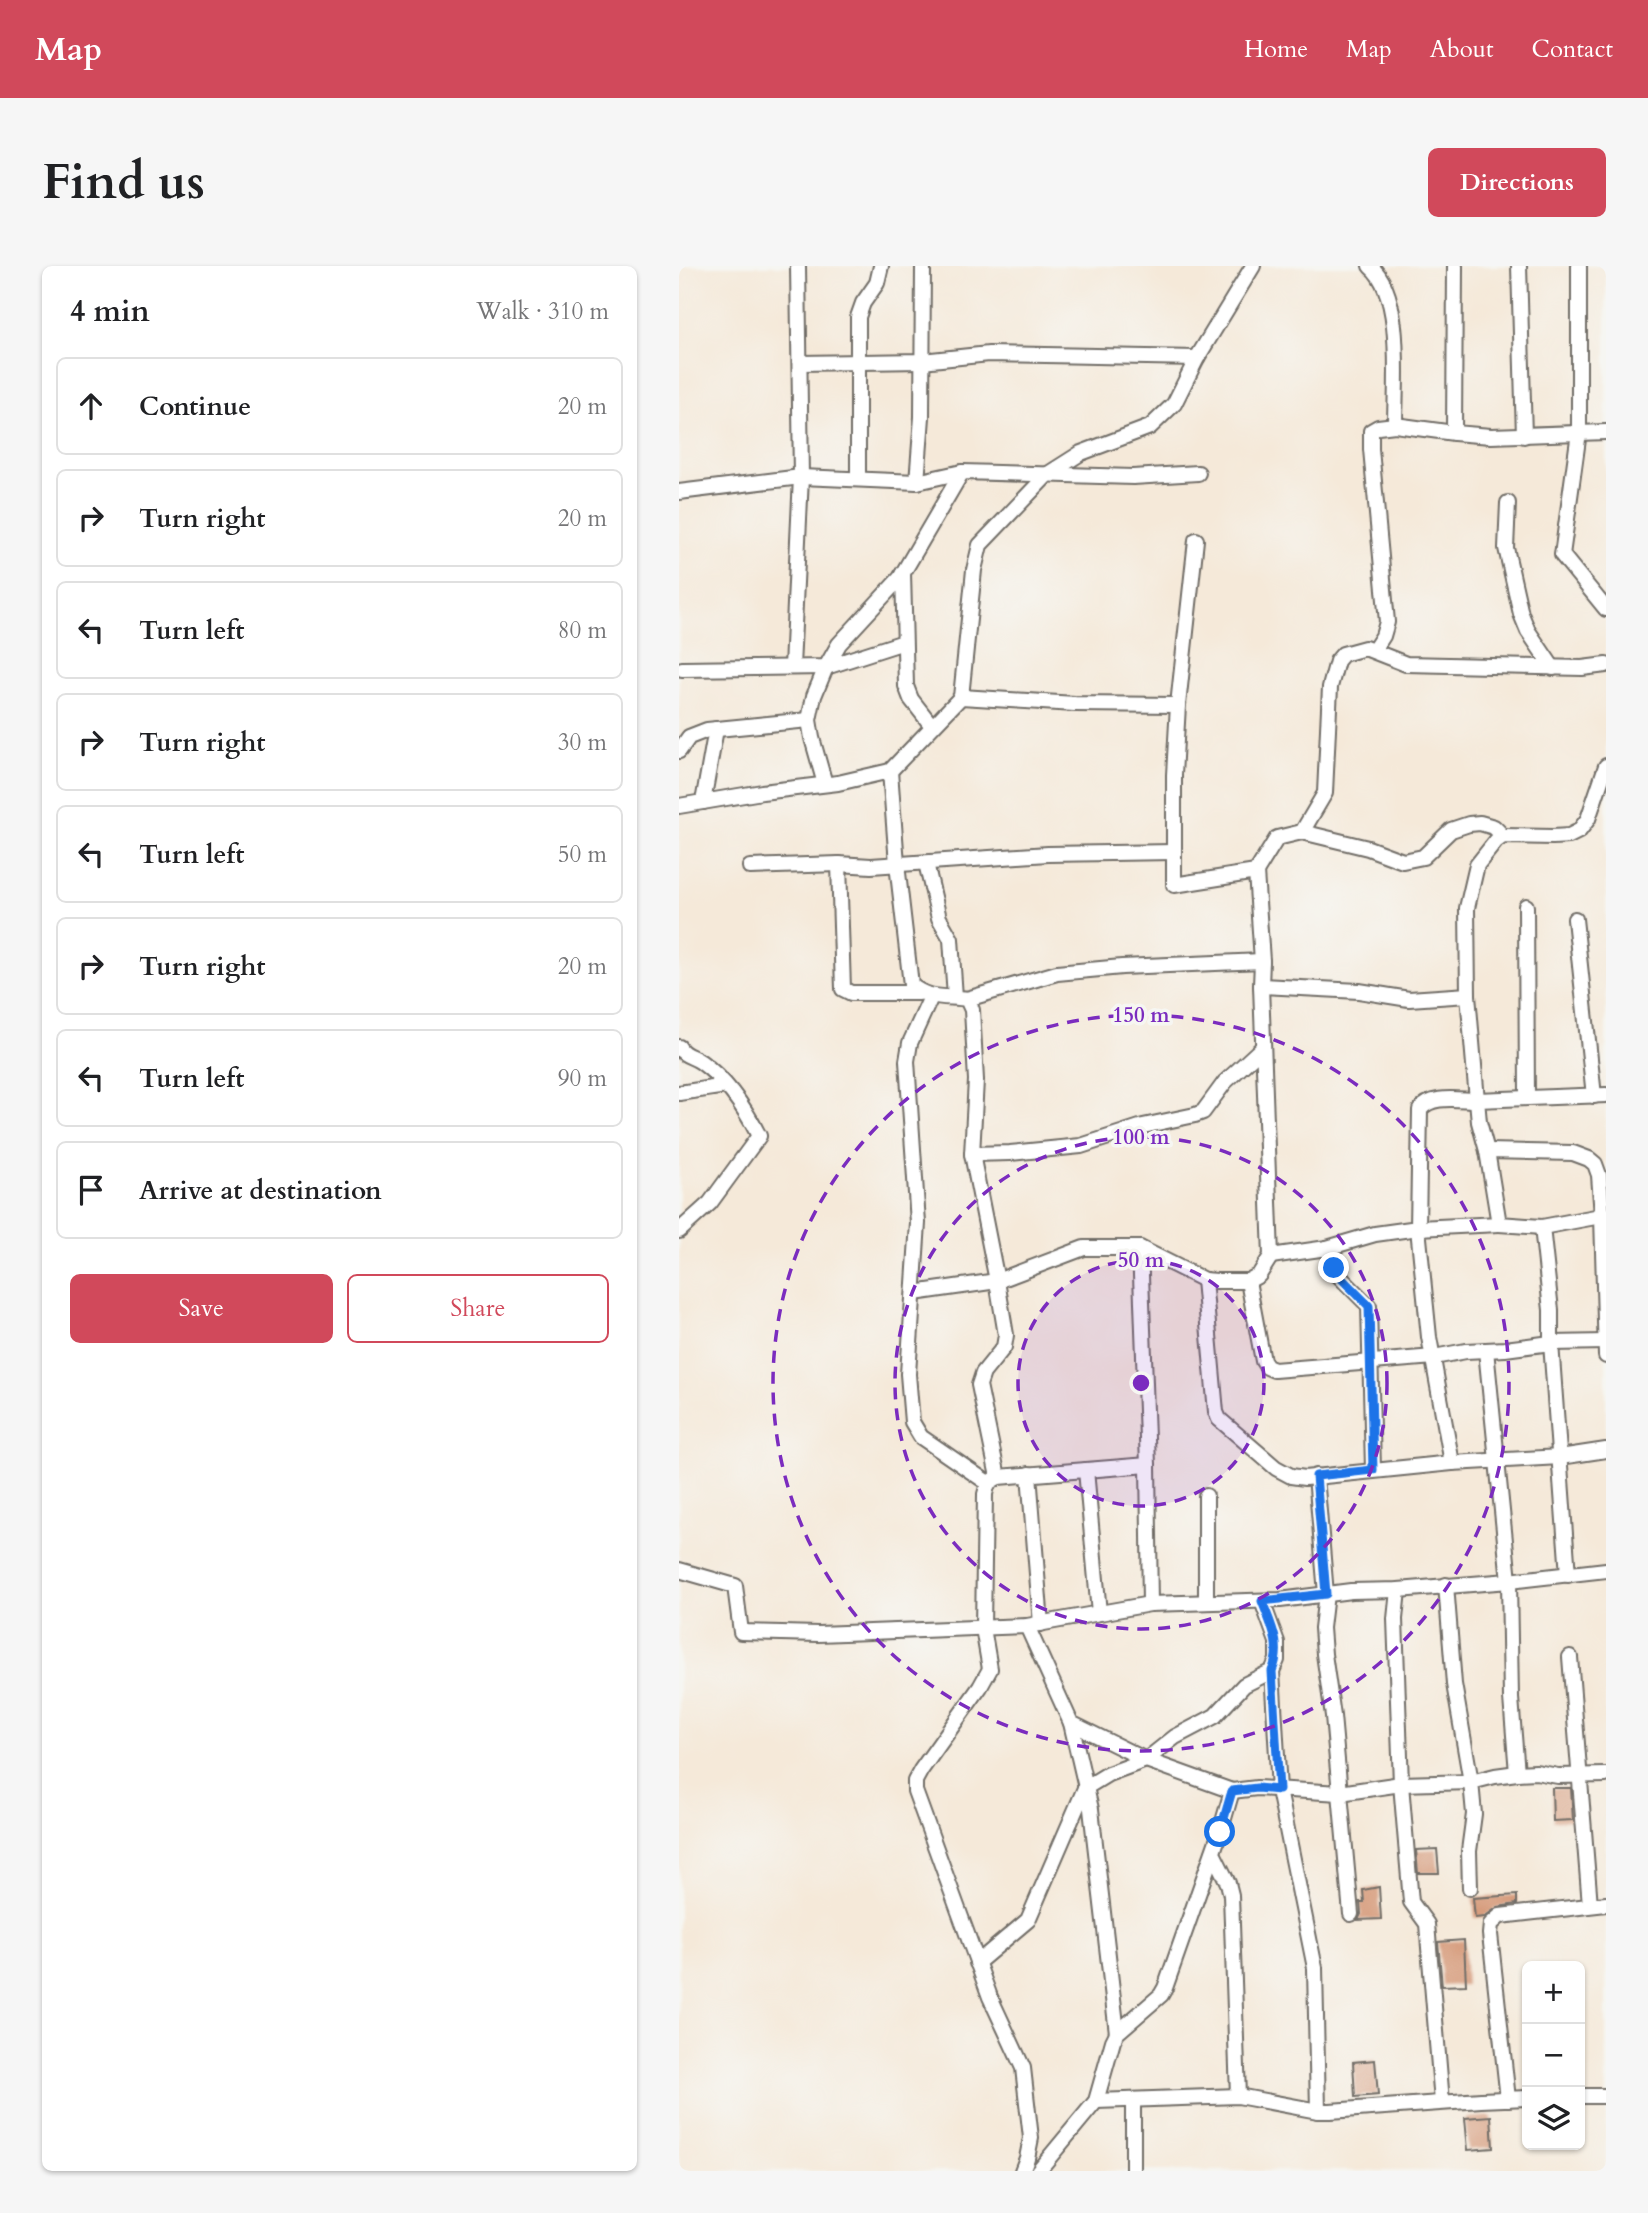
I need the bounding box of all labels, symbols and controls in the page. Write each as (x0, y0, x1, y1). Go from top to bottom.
text: Map (35, 27, 102, 72)
text: Home (1244, 33, 1308, 66)
text: Map (1346, 33, 1392, 66)
text: About (1430, 33, 1494, 66)
text: Contact (1532, 33, 1613, 66)
button: Directions (1428, 148, 1606, 217)
text: Find us (42, 149, 205, 216)
text: 4 min (70, 291, 150, 332)
text: Walk · 310 m (476, 296, 609, 327)
icon: ahead (72, 387, 110, 425)
text: Continue (139, 389, 251, 424)
text: 20 m (558, 391, 607, 422)
icon: right (72, 499, 110, 537)
text: Turn right (139, 501, 266, 536)
text: 20 m (558, 503, 607, 534)
icon: left (72, 611, 110, 649)
text: Turn left (139, 613, 244, 648)
text: 80 m (558, 615, 607, 646)
icon: right (72, 723, 110, 761)
text: Turn right (139, 725, 266, 760)
text: 30 m (558, 727, 607, 758)
icon: left (72, 835, 110, 873)
text: Turn left (139, 837, 244, 872)
text: 50 m (558, 839, 607, 870)
icon: right (72, 947, 110, 985)
text: Turn right (139, 949, 266, 984)
text: 20 m (558, 951, 607, 982)
text: 150 m (1112, 1001, 1170, 1030)
icon: left (72, 1059, 110, 1097)
text: Turn left (139, 1061, 244, 1096)
text: 90 m (558, 1063, 607, 1094)
text: 100 m (1112, 1123, 1170, 1152)
icon: arrive (72, 1171, 110, 1209)
text: Arrive at destination (139, 1173, 382, 1208)
text: 50 m (1118, 1246, 1165, 1275)
route end (1318, 1252, 1349, 1283)
button: Save (70, 1274, 333, 1343)
button: Share (347, 1274, 609, 1343)
centre of rings (1129, 1371, 1153, 1395)
route start (1204, 1816, 1235, 1847)
map controls (1522, 1961, 1585, 2150)
button: + (1522, 1961, 1585, 2024)
button: − (1522, 2024, 1585, 2087)
button: layers (1522, 2087, 1585, 2150)

